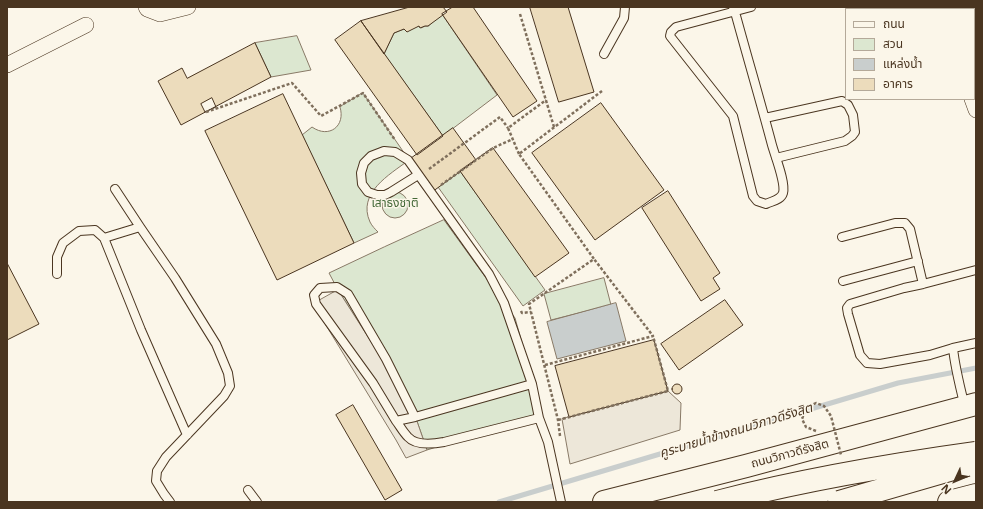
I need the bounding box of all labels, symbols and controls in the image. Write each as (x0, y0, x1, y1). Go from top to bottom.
legend (845, 8, 975, 100)
text: ถนน (883, 15, 905, 32)
text: สวน (883, 35, 903, 52)
text: แหล่งน้ำ (883, 55, 922, 72)
text: อาคาร (883, 75, 913, 92)
park label: เสาธงชาติ (371, 197, 419, 211)
water label: คูระบายน้ำข้างถนนวิภาวดีรังสิต (658, 400, 814, 462)
street label: ถนนวิภาวดีรังสิต (749, 437, 831, 471)
north arrow (935, 461, 975, 501)
text: N (938, 481, 955, 498)

